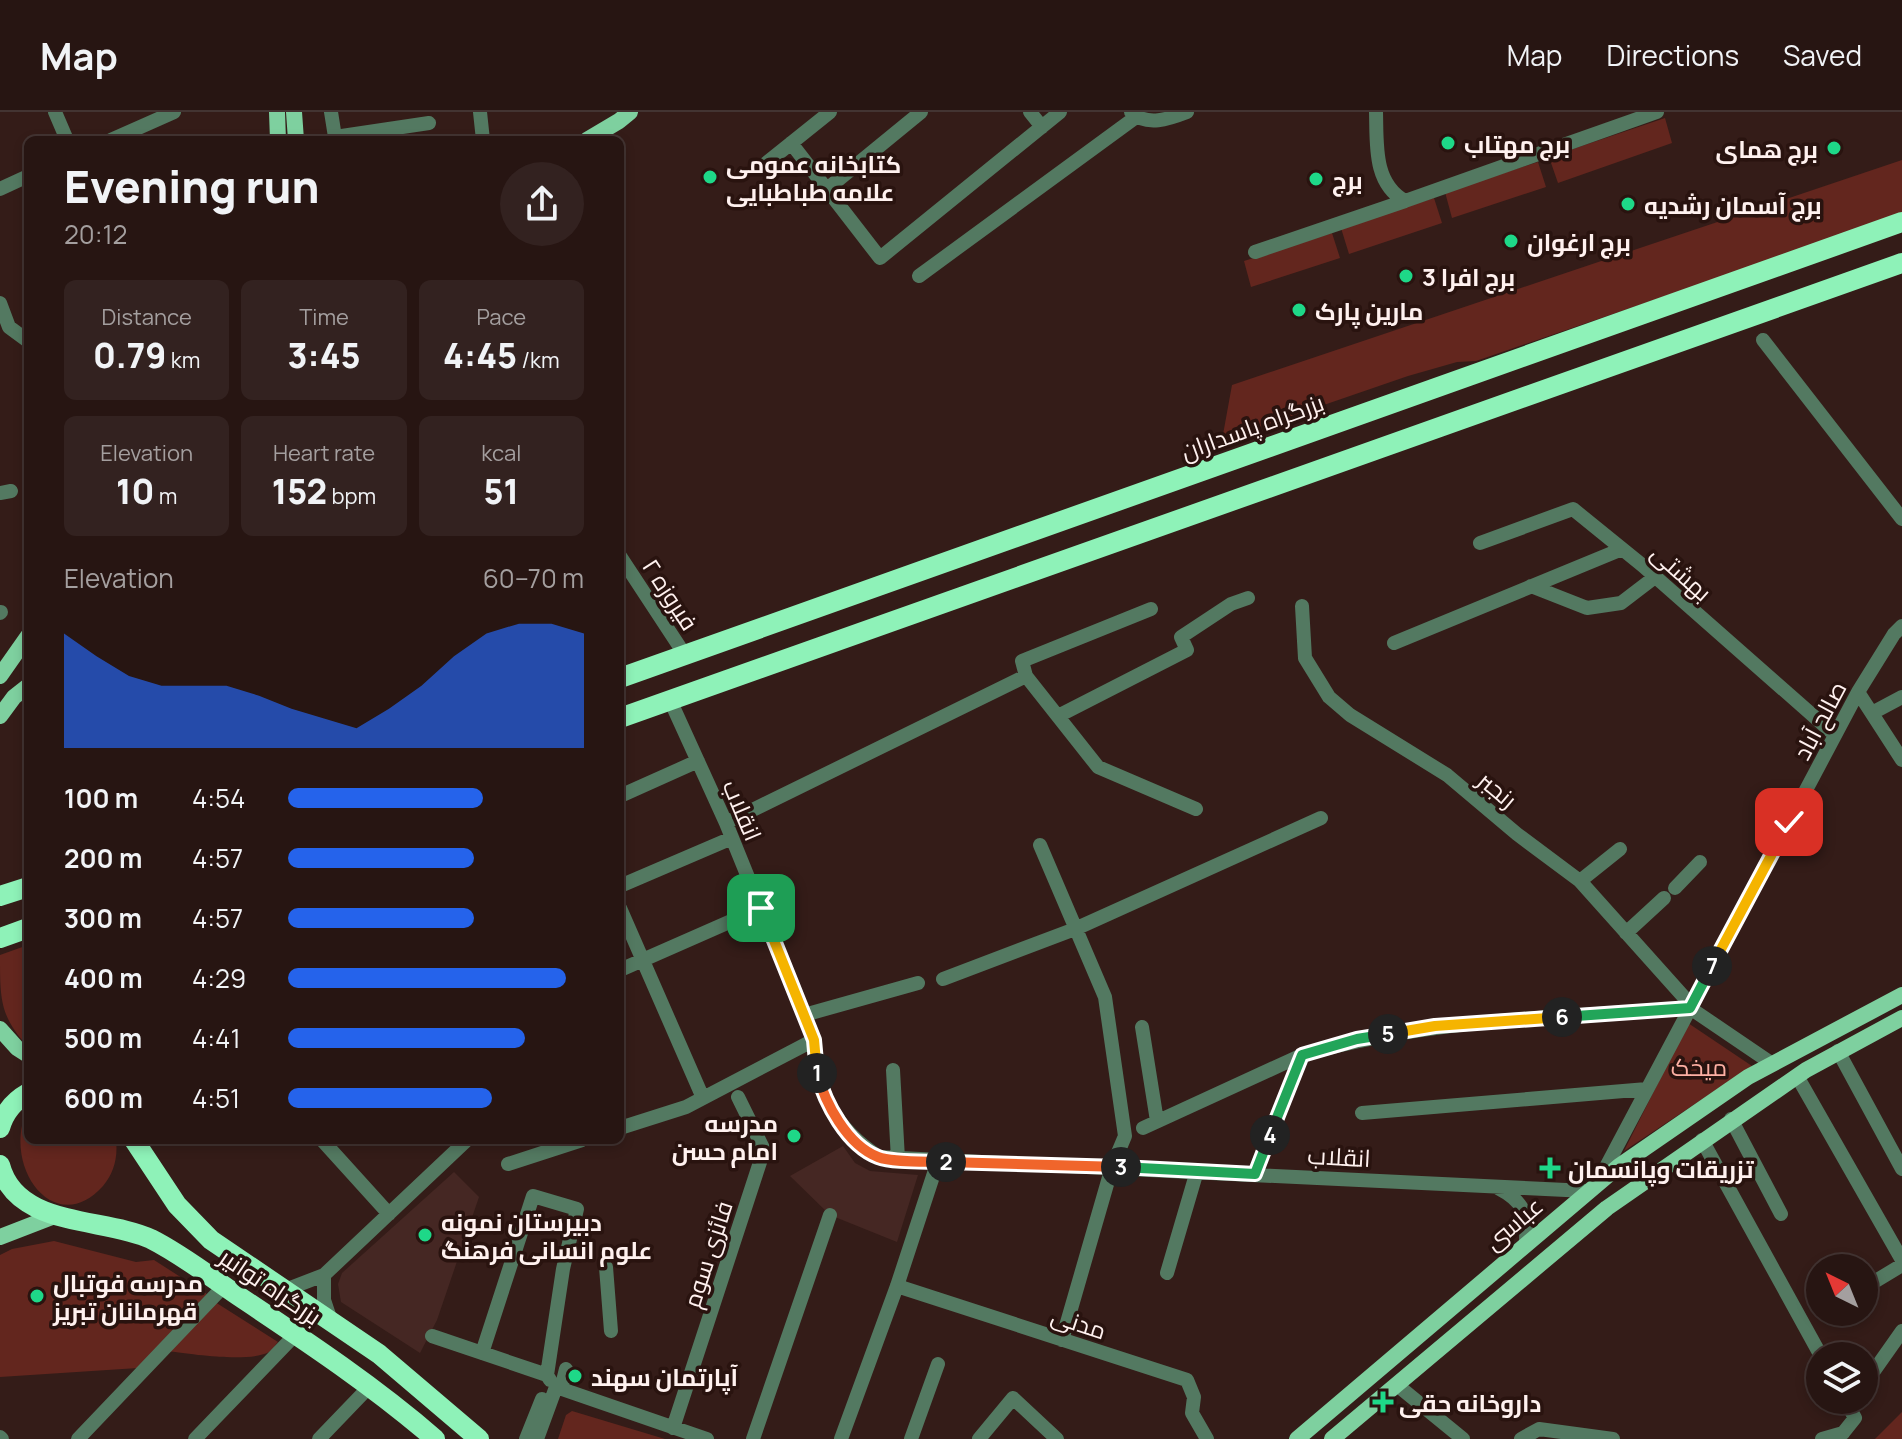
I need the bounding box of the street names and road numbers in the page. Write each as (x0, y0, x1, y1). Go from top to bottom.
street label: بزرگراه پاسداران (1176, 385, 1328, 468)
street label: بهشتی (1645, 536, 1719, 608)
street label: فیروزه ٢ (635, 552, 707, 636)
street label: صالح آباد (1785, 675, 1854, 766)
street label: رنجبر (1470, 762, 1524, 815)
street label: انقلاب (715, 774, 771, 846)
street label: انقلاب (1307, 1138, 1371, 1174)
street label: عباسى (1477, 1189, 1549, 1257)
street label: فائزی سوم (674, 1196, 741, 1312)
street label: بزرگراه توانیر (212, 1239, 328, 1332)
street label: مدنی (1047, 1298, 1111, 1346)

